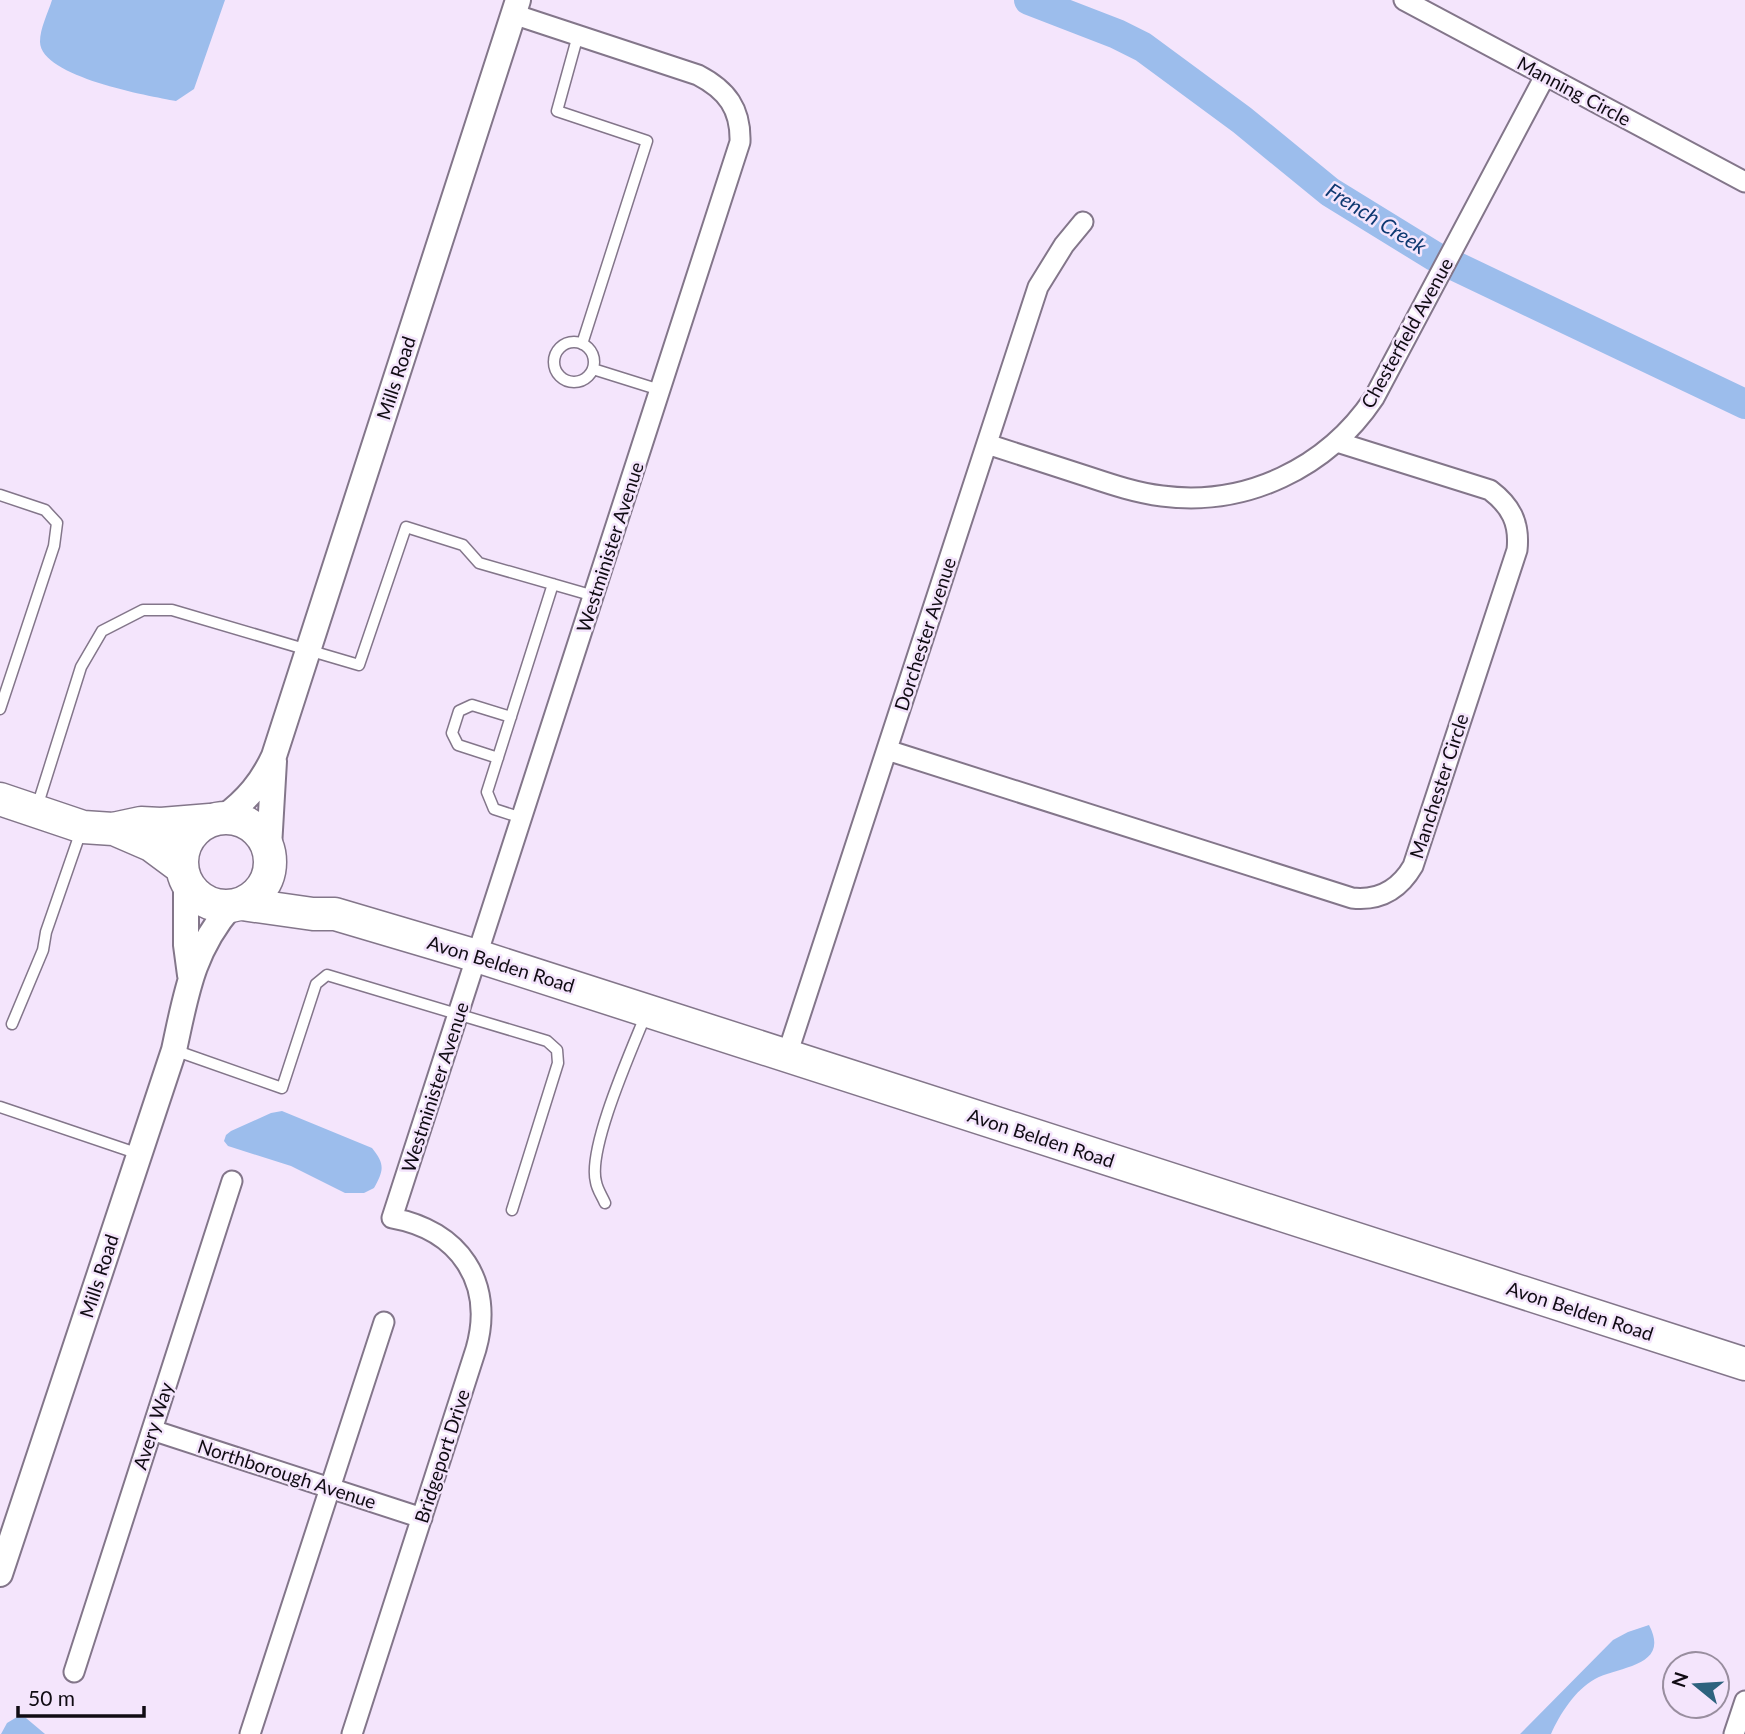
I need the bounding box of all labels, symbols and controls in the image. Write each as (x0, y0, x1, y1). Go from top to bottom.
street label: Manning Circle (1514, 51, 1635, 130)
water label: French Creek (1322, 177, 1432, 259)
street label: Chesterfield Avenue (1356, 254, 1457, 412)
street label: Mills Road (371, 333, 420, 422)
street label: Westminister Avenue (571, 459, 648, 635)
street label: Dorchester Avenue (889, 554, 960, 713)
street label: Manchester Circle (1404, 711, 1473, 861)
street label: Avon Belden Road (425, 930, 578, 997)
street label: Westminister Avenue (396, 999, 473, 1175)
street label: Avon Belden Road (965, 1103, 1117, 1172)
street label: Mills Road (74, 1231, 123, 1320)
street label: Avon Belden Road (1504, 1276, 1656, 1345)
street label: Avery Way (128, 1379, 177, 1472)
street label: Bridgeport Drive (409, 1386, 474, 1526)
street label: Northborough Avenue (195, 1434, 379, 1513)
north arrow (1661, 1650, 1731, 1720)
text: N (1666, 1669, 1693, 1690)
scale bar (18, 1674, 144, 1718)
text: 50 m (28, 1685, 75, 1710)

